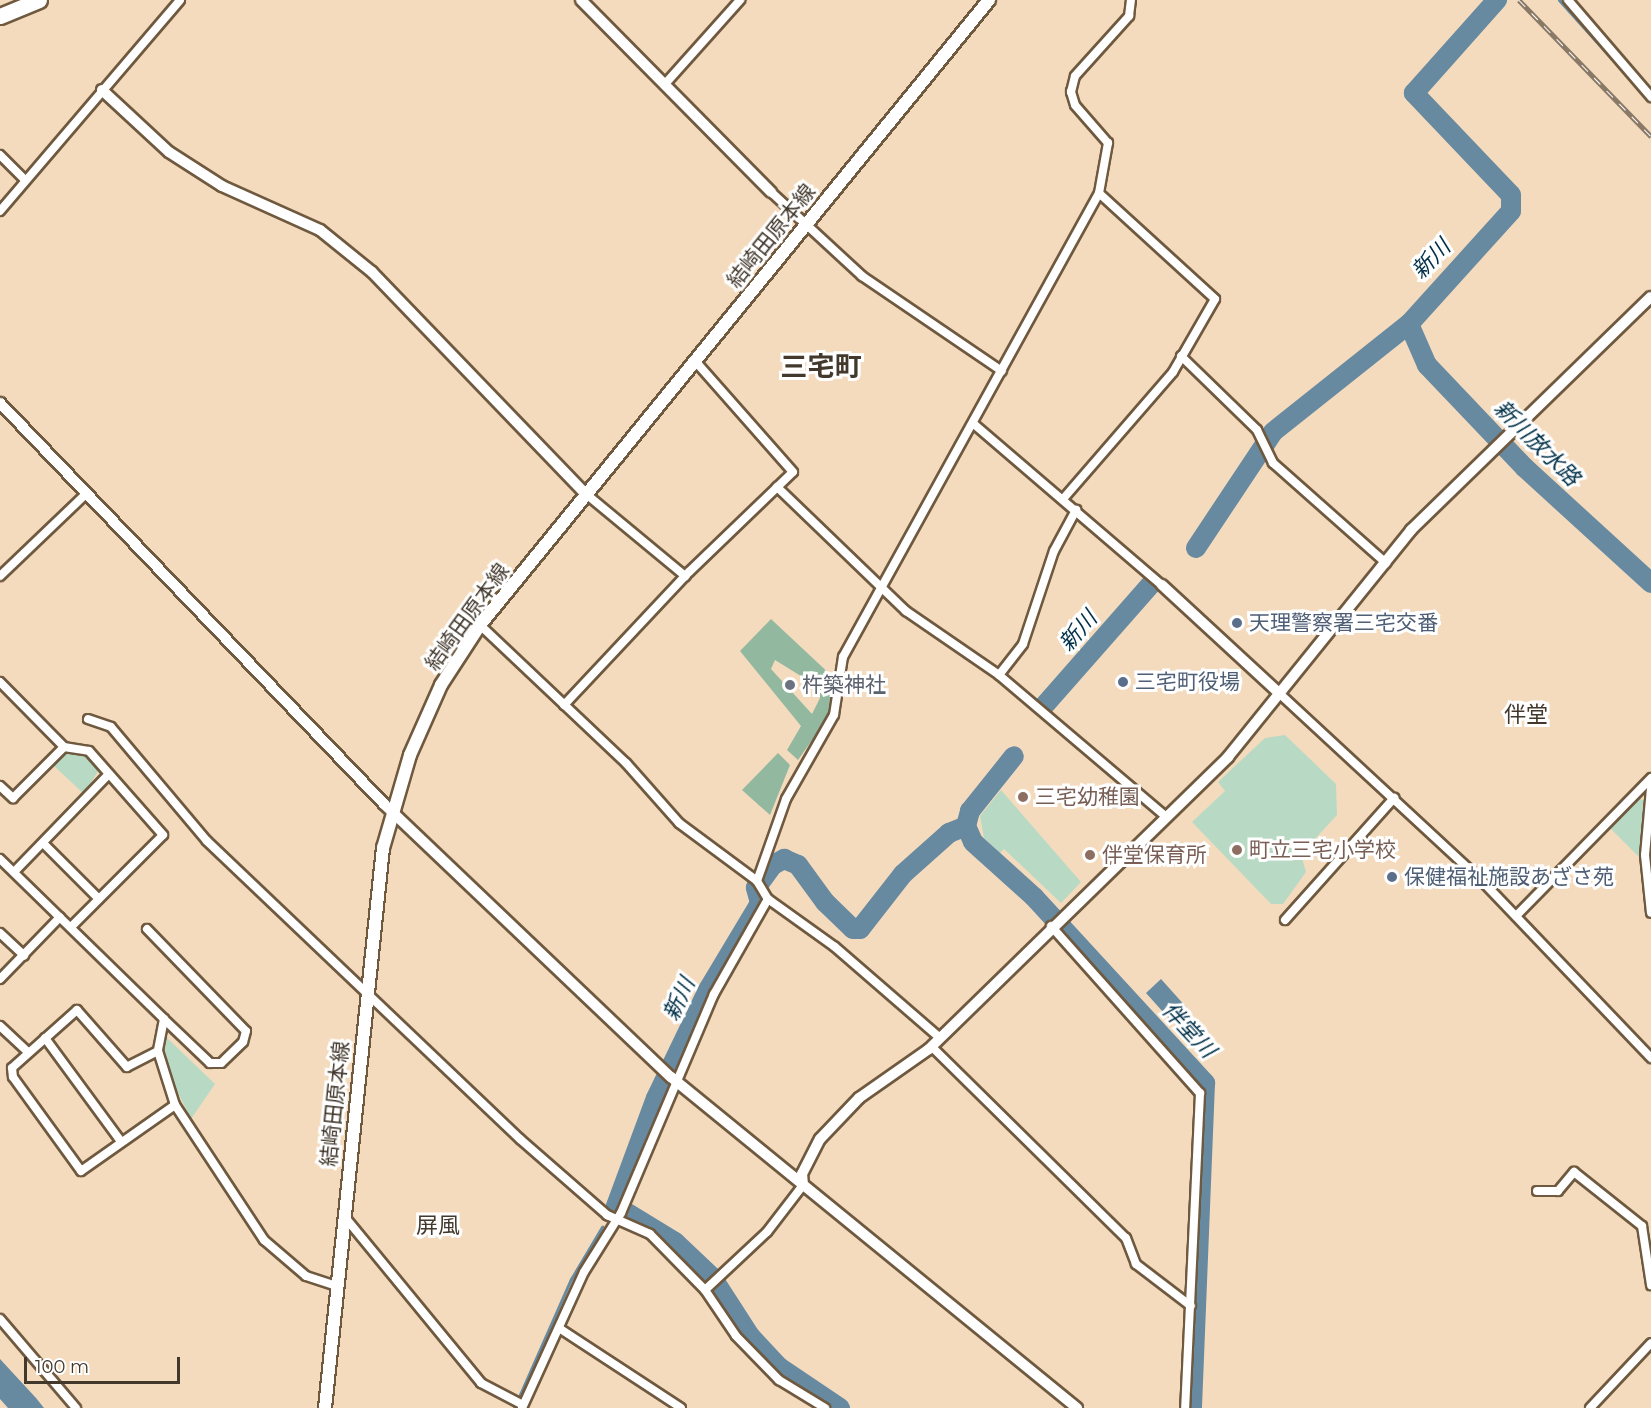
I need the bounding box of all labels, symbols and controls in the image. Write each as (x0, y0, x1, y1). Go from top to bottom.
street label: 結崎田原本線 (722, 179, 820, 293)
water label: 新川 (1406, 234, 1456, 284)
district label: 三宅町 (781, 351, 861, 383)
water label: 新川放水路 (1489, 395, 1585, 491)
street label: 結崎田原本線 (420, 559, 514, 675)
water label: 新川 (1054, 606, 1102, 656)
place label: 天理警察署三宅交番 (1249, 610, 1438, 636)
marker: 天理警察署三宅交番 (1230, 616, 1244, 630)
place label: 三宅町役場 (1135, 669, 1240, 695)
place label: 杵築神社 (802, 672, 886, 698)
marker: 三宅町役場 (1116, 675, 1130, 689)
marker: 杵築神社 (783, 678, 797, 692)
district label: 伴堂 (1504, 702, 1548, 728)
place label: 三宅幼稚園 (1035, 784, 1140, 810)
marker: 三宅幼稚園 (1016, 790, 1030, 804)
place label: 町立三宅小学校 (1249, 837, 1396, 863)
place label: 伴堂保育所 (1102, 842, 1207, 868)
marker: 町立三宅小学校 (1230, 843, 1244, 857)
marker: 伴堂保育所 (1083, 848, 1097, 862)
place label: 保健福祉施設あざさ苑 (1404, 864, 1614, 890)
marker: 保健福祉施設あざさ苑 (1385, 870, 1399, 884)
water label: 新川 (658, 973, 700, 1025)
water label: 伴堂川 (1157, 997, 1221, 1063)
street label: 結崎田原本線 (316, 1040, 354, 1168)
district label: 屏風 (416, 1213, 460, 1239)
scale bar (27, 1345, 183, 1383)
text: 100 m (35, 1356, 89, 1378)

